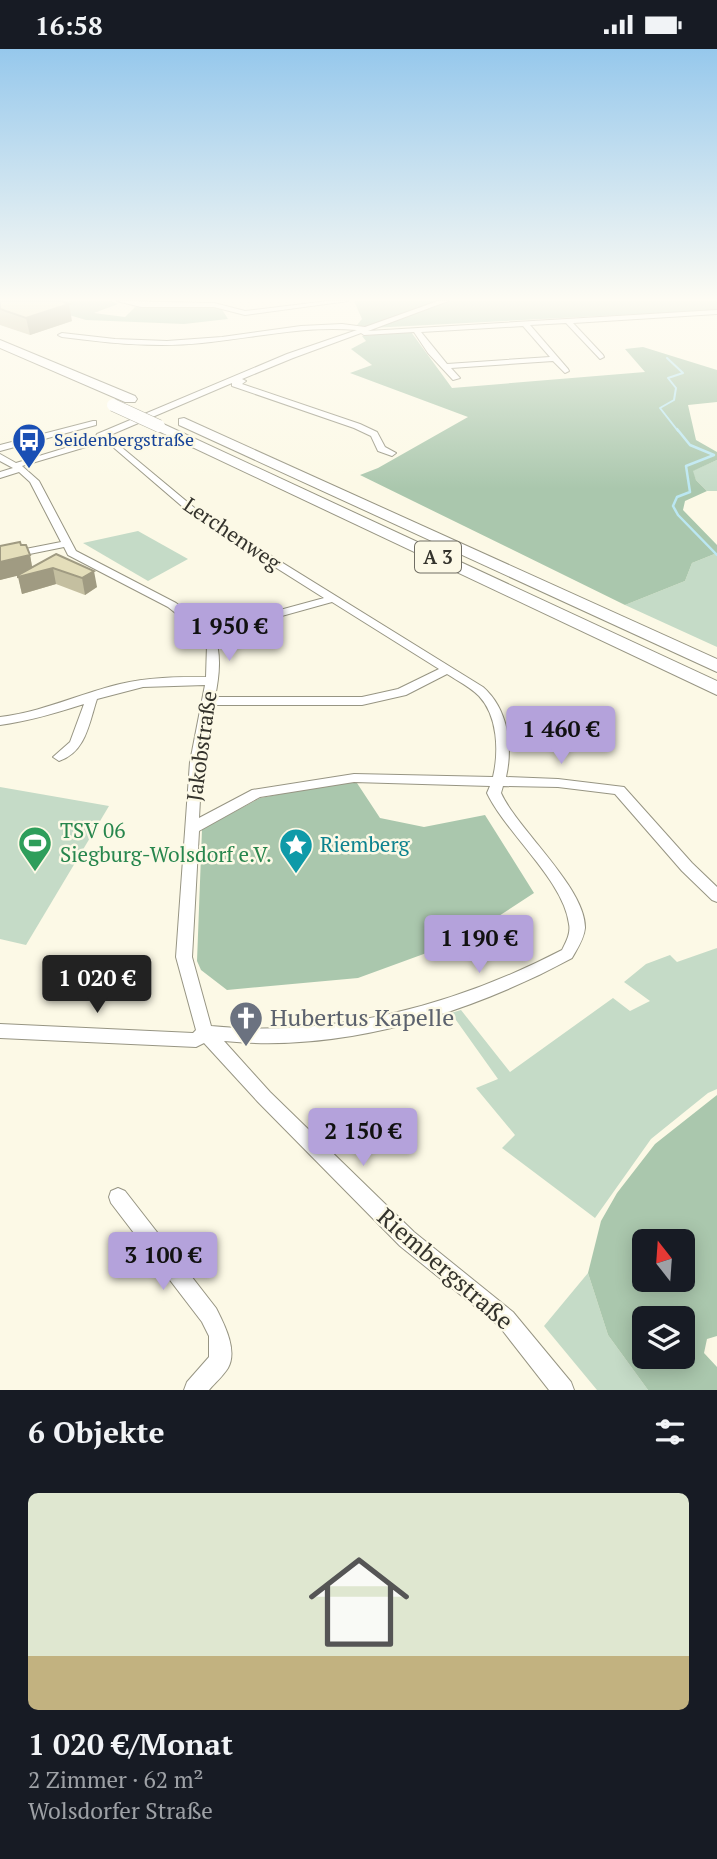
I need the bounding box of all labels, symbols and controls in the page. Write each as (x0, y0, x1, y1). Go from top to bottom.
text: 16:58 (35, 8, 103, 42)
bus stop icon: Seidenbergstraße (10, 421, 48, 470)
place label: Seidenbergstraße (54, 427, 194, 451)
street label: Lerchenweg (178, 490, 288, 577)
road number: A 3 (415, 541, 461, 573)
pin: 1 950 € (164, 603, 294, 663)
text: 1 950 € (190, 610, 268, 641)
street label: Jakobstraße (179, 689, 223, 803)
pin: 1 460 € (496, 707, 626, 766)
text: 1 460 € (522, 713, 600, 744)
place label: TSV 06 Siegburg-Wolsdorf e.V. (60, 816, 272, 868)
sports icon: TSV 06 Siegburg-Wolsdorf e.V. (16, 824, 54, 873)
place icon: Riemberg (277, 826, 315, 875)
place label: Riemberg (320, 830, 410, 858)
pin: 1 190 € (414, 915, 544, 975)
text: 1 190 € (440, 922, 518, 953)
pin: 1 020 € (32, 955, 162, 1015)
text: 1 020 € (58, 962, 136, 993)
church icon: Hubertus Kapelle (227, 999, 265, 1048)
place label: Hubertus Kapelle (270, 1001, 454, 1033)
pin: 2 150 € (298, 1109, 428, 1168)
text: 2 150 € (324, 1115, 402, 1146)
street label: Riembergstraße (371, 1200, 520, 1336)
north arrow (632, 1229, 695, 1291)
map controls (632, 1229, 695, 1369)
pin: 3 100 € (98, 1233, 228, 1292)
text: 3 100 € (124, 1239, 202, 1270)
button: layers (632, 1306, 695, 1369)
text: 6 Objekte (28, 1412, 165, 1452)
icon: filters (651, 1413, 689, 1451)
icon: home (296, 1539, 422, 1665)
text: 1 020 €/Monat (28, 1724, 233, 1764)
text: 2 Zimmer · 62 m² (28, 1764, 203, 1795)
text: Wolsdorfer Straße (28, 1795, 213, 1826)

